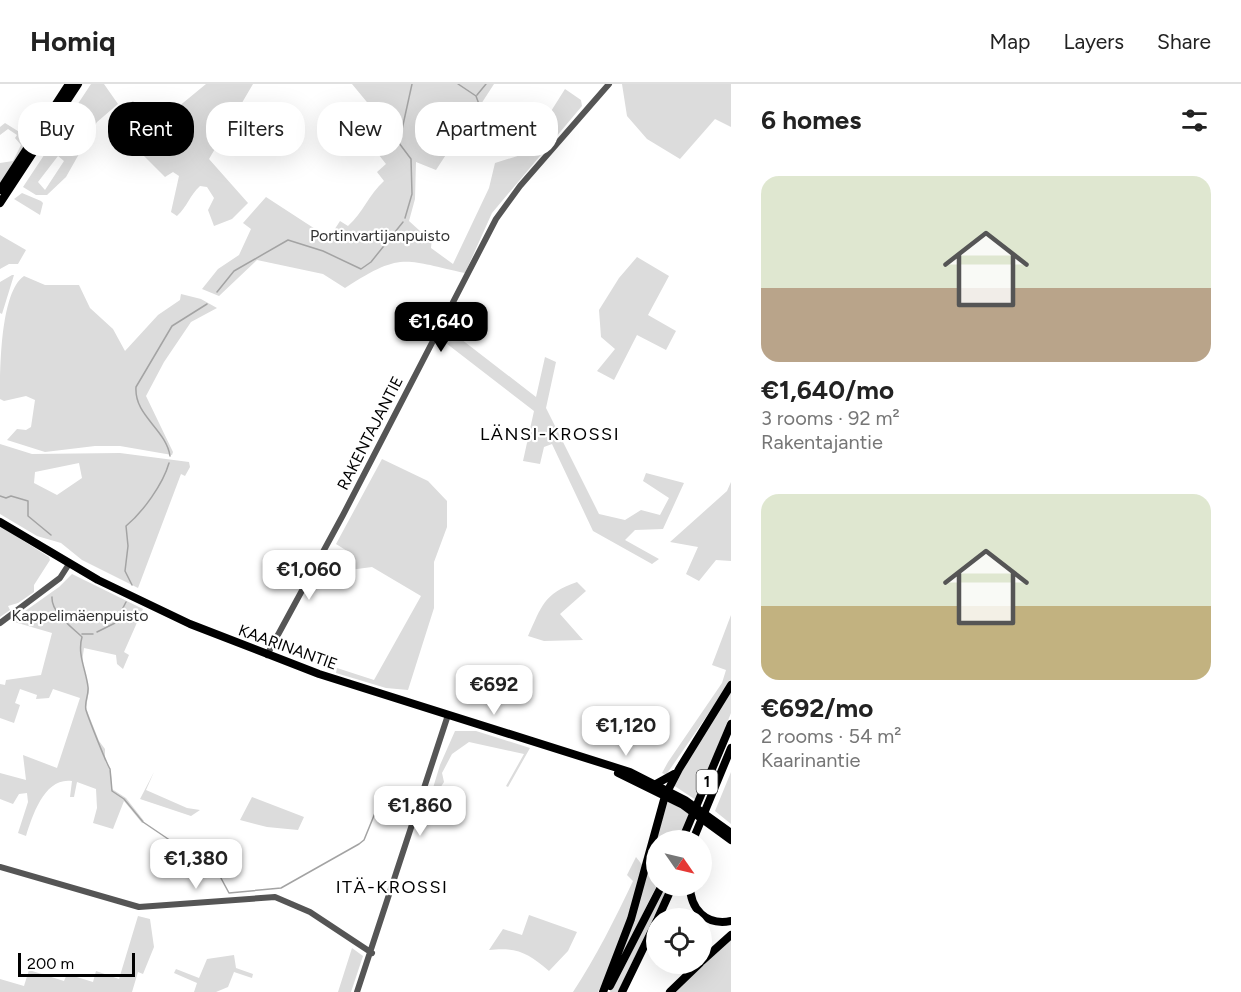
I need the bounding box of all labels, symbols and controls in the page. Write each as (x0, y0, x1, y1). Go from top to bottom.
text: Homiq (30, 24, 116, 58)
text: Map (990, 29, 1030, 54)
text: Layers (1063, 29, 1124, 54)
text: Share (1157, 29, 1211, 54)
chip: Buy (18, 102, 96, 156)
chip: Rent (108, 102, 194, 156)
chip: Filters (206, 102, 305, 156)
chip: New (317, 102, 403, 156)
chip: Apartment (415, 102, 558, 156)
text: 6 homes (761, 104, 861, 136)
icon: filters (1178, 104, 1211, 137)
icon: home (932, 215, 1040, 323)
park label: Portinvartijanpuisto (310, 226, 450, 245)
pin: €1,640 (392, 302, 490, 353)
text: €1,640 (409, 309, 473, 333)
street label: RAKENTAJANTIE (333, 373, 407, 493)
text: €1,640/mo (761, 374, 894, 406)
text: 3 rooms · 92 m² (761, 406, 900, 430)
district label: LÄNSI-KROSSI (480, 423, 620, 445)
text: Rakentajantie (761, 430, 883, 454)
icon: home (932, 533, 1040, 641)
pin: €1,060 (260, 550, 358, 601)
text: €1,060 (277, 557, 342, 581)
park label: Kappelimäenpuisto (12, 606, 148, 625)
street label: KAARINANTIE (236, 620, 340, 674)
pin: €692 (458, 665, 530, 716)
text: €692 (470, 672, 518, 696)
text: €692/mo (761, 692, 873, 724)
pin: €1,120 (577, 706, 675, 757)
text: €1,120 (596, 713, 656, 737)
text: 2 rooms · 54 m² (761, 724, 901, 748)
text: Kaarinantie (761, 748, 860, 772)
road number: 1 (696, 770, 718, 794)
pin: €1,860 (371, 786, 469, 837)
text: €1,860 (388, 793, 452, 817)
north arrow (646, 830, 712, 896)
map controls (646, 830, 712, 974)
pin: €1,380 (147, 839, 245, 890)
text: €1,380 (164, 846, 228, 870)
district label: ITÄ-KROSSI (336, 876, 448, 898)
button: locate (646, 908, 712, 974)
scale bar (18, 950, 135, 978)
text: 200 m (27, 954, 74, 973)

